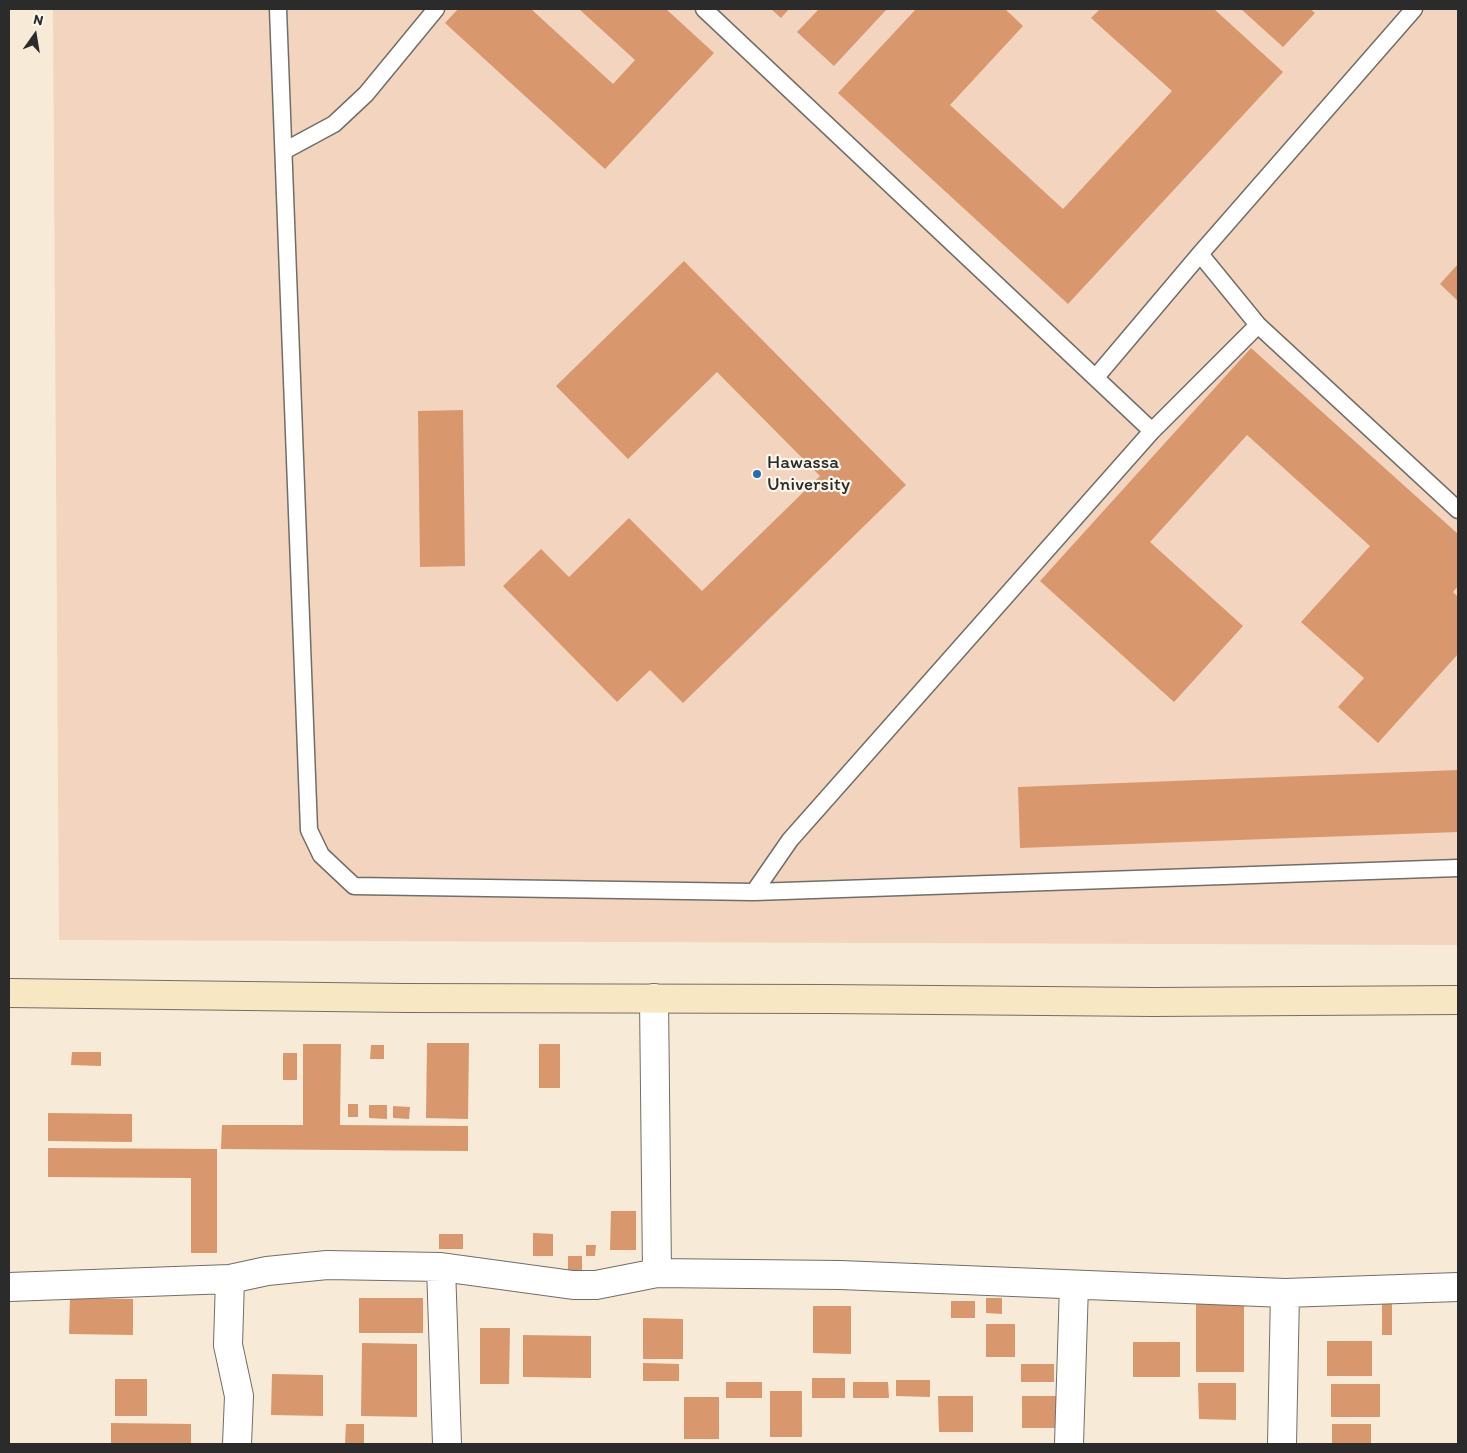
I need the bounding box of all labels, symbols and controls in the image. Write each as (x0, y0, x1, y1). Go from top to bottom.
north arrow (10, 10, 60, 60)
text: N (32, 11, 45, 29)
place label: Hawassa University (767, 452, 850, 496)
marker: Hawassa University (751, 468, 763, 480)

